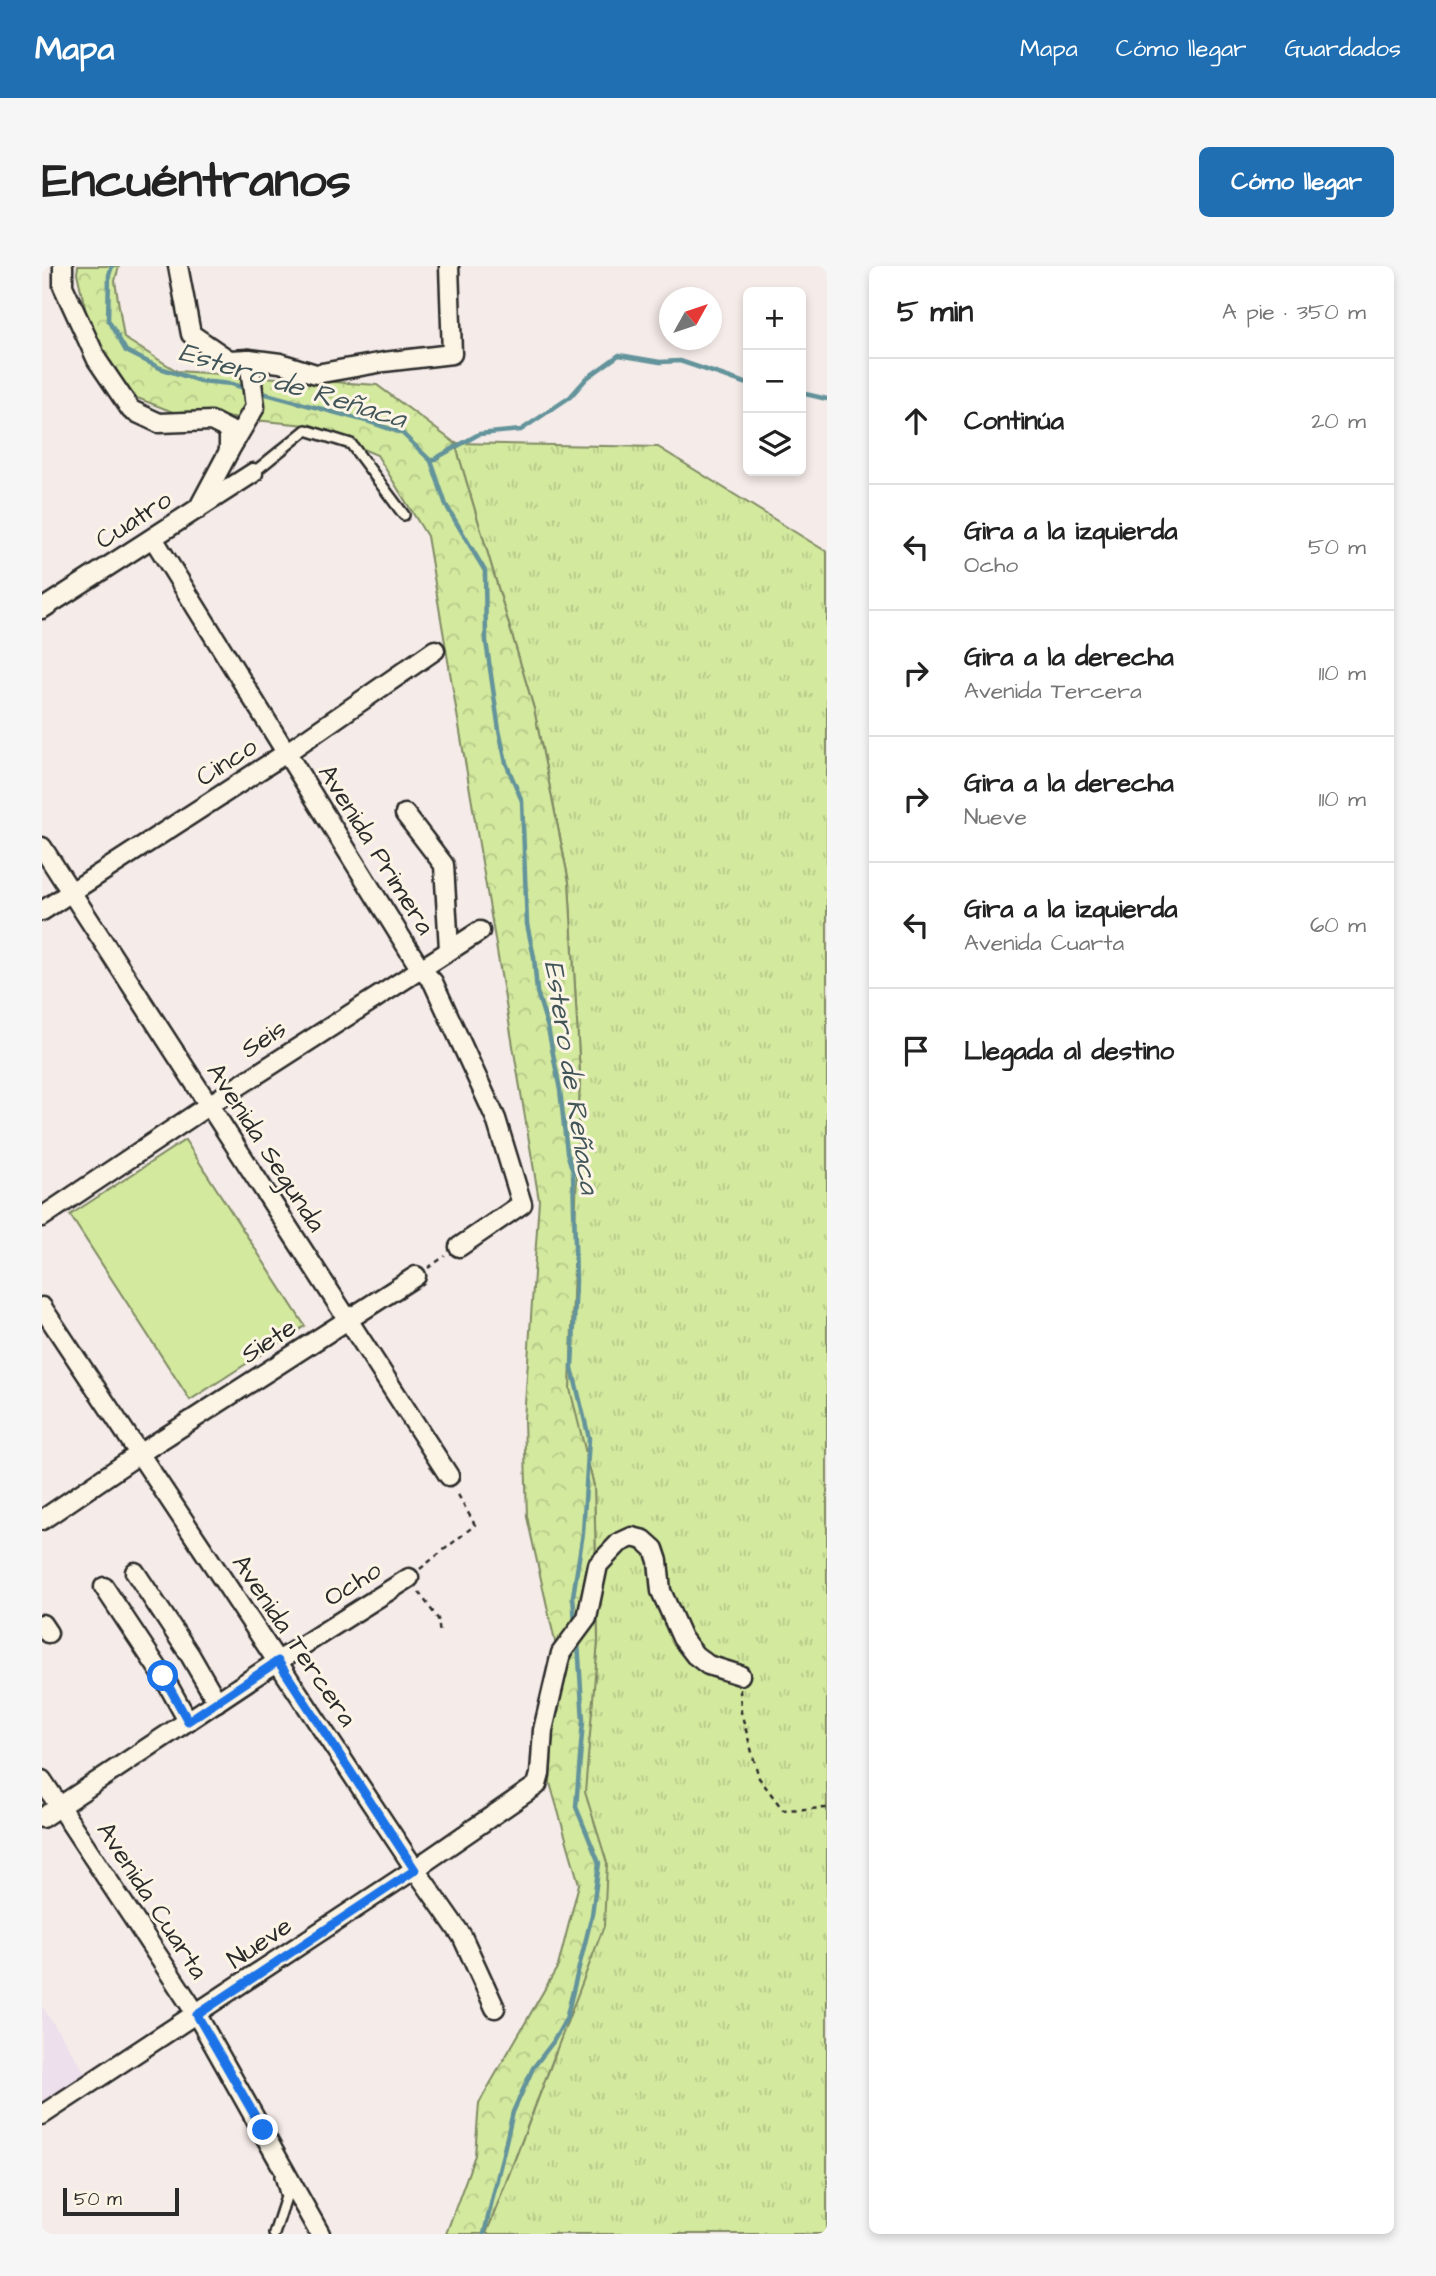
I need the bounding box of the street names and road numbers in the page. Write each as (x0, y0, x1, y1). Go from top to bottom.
street label: Cuatro (88, 482, 179, 558)
street label: Cinco (189, 728, 265, 795)
street label: Avenida Primera (309, 757, 443, 942)
street label: Seis (234, 1011, 293, 1067)
street label: Avenida Segunda (196, 1056, 334, 1240)
street label: Siete (234, 1310, 303, 1372)
street label: Avenida Tercera (223, 1547, 365, 1734)
street label: Ocho (317, 1552, 388, 1615)
street label: Avenida Cuarta (88, 1815, 217, 1986)
street label: Nueve (220, 1908, 299, 1978)

